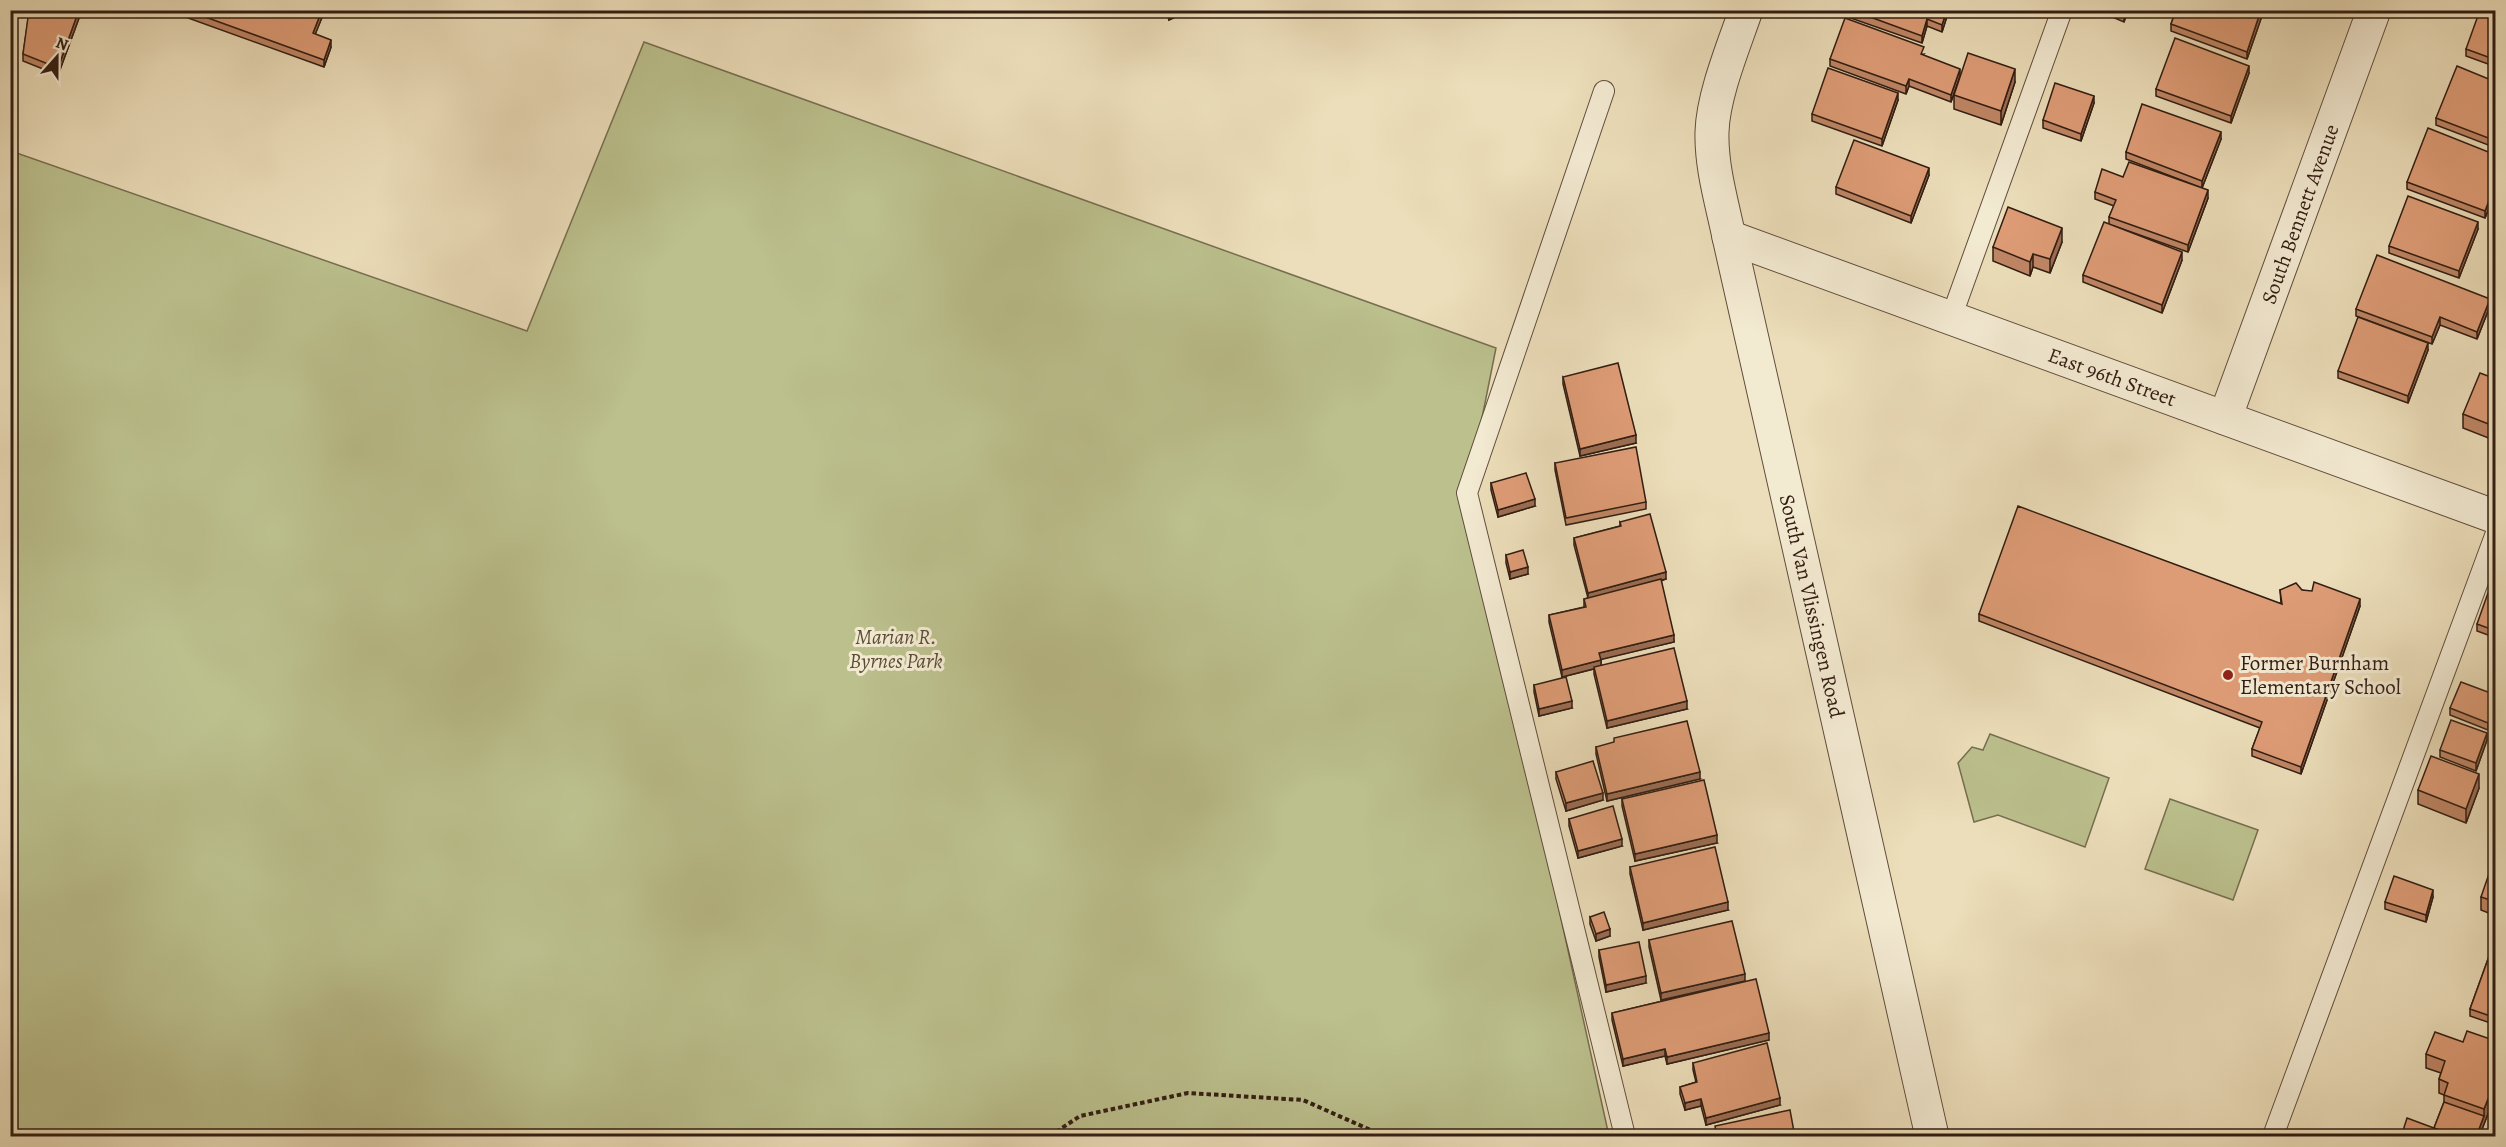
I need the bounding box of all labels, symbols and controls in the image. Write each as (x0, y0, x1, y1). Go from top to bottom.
north arrow (27, 27, 87, 87)
text: N (53, 32, 72, 56)
street label: South Bennett Avenue (2254, 120, 2346, 308)
street label: East 96th Street (2044, 341, 2180, 413)
street label: South Van Vlissingen Road (1773, 491, 1852, 721)
park label: Marian R. Byrnes Park (849, 623, 943, 675)
place label: Former Burnham Elementary School (2240, 649, 2401, 701)
marker: Former Burnham Elementary School (2221, 668, 2235, 682)

